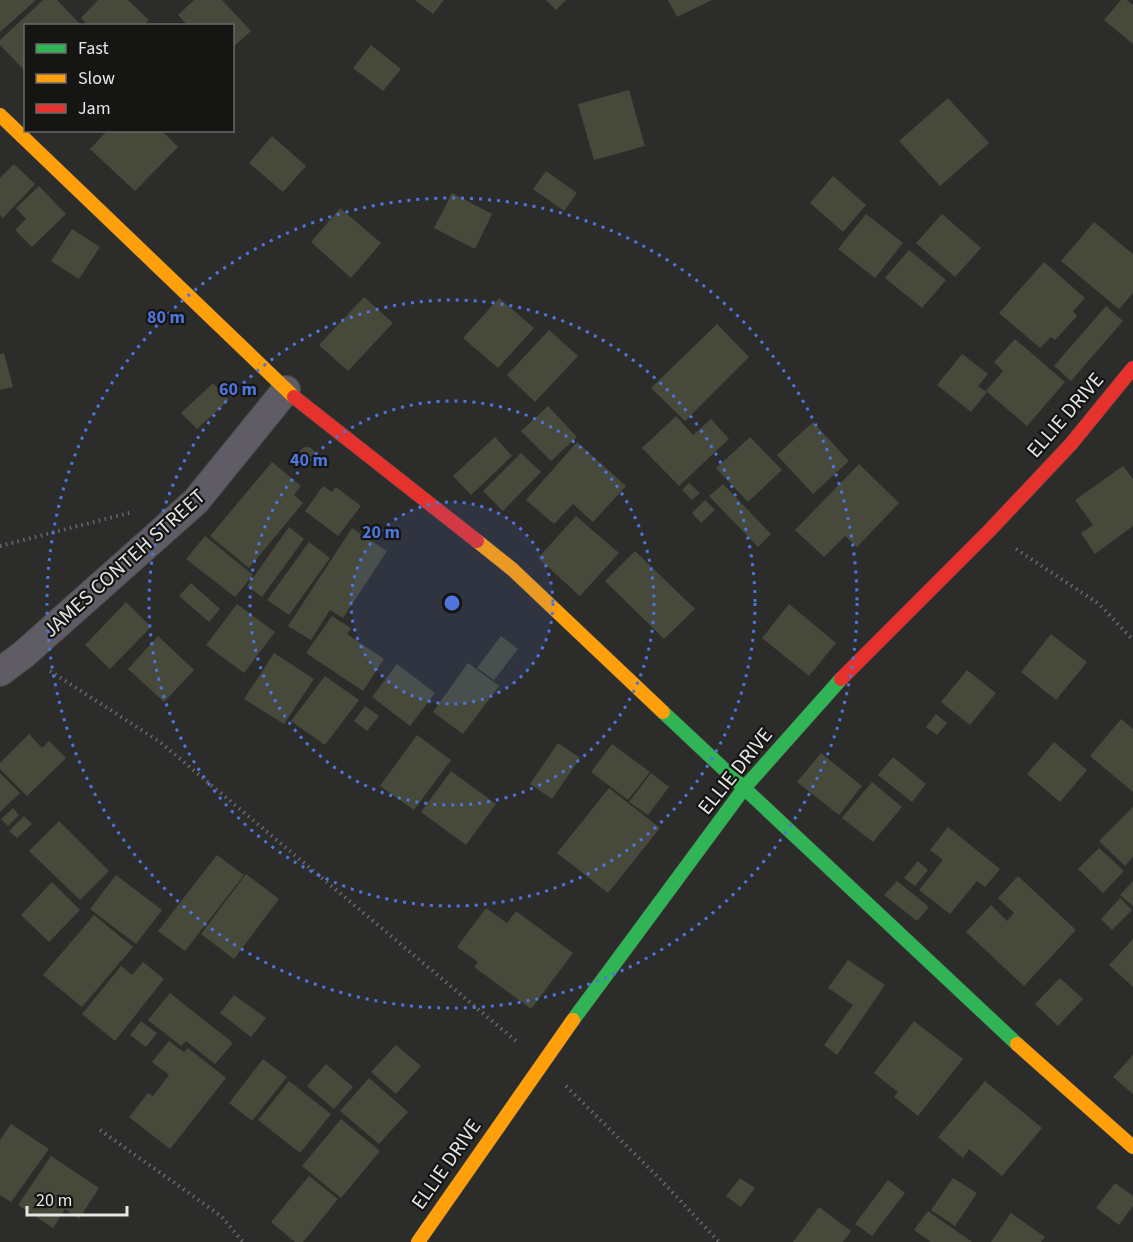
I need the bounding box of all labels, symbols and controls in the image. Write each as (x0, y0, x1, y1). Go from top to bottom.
legend (24, 24, 234, 132)
text: Fast (78, 36, 109, 61)
text: Slow (78, 66, 115, 91)
text: Jam (78, 96, 111, 121)
text: 80 m (147, 305, 185, 330)
street label: ELLIE DRIVE (1019, 366, 1111, 464)
text: 60 m (219, 377, 257, 402)
text: 40 m (290, 448, 328, 473)
street label: JAMES CONTEH STREET (36, 482, 212, 644)
text: 20 m (362, 520, 400, 545)
centre of rings (442, 593, 462, 613)
street label: ELLIE DRIVE (690, 721, 780, 821)
street label: ELLIE DRIVE (404, 1113, 488, 1215)
scale bar (27, 1179, 128, 1217)
text: 20 m (36, 1188, 72, 1213)

